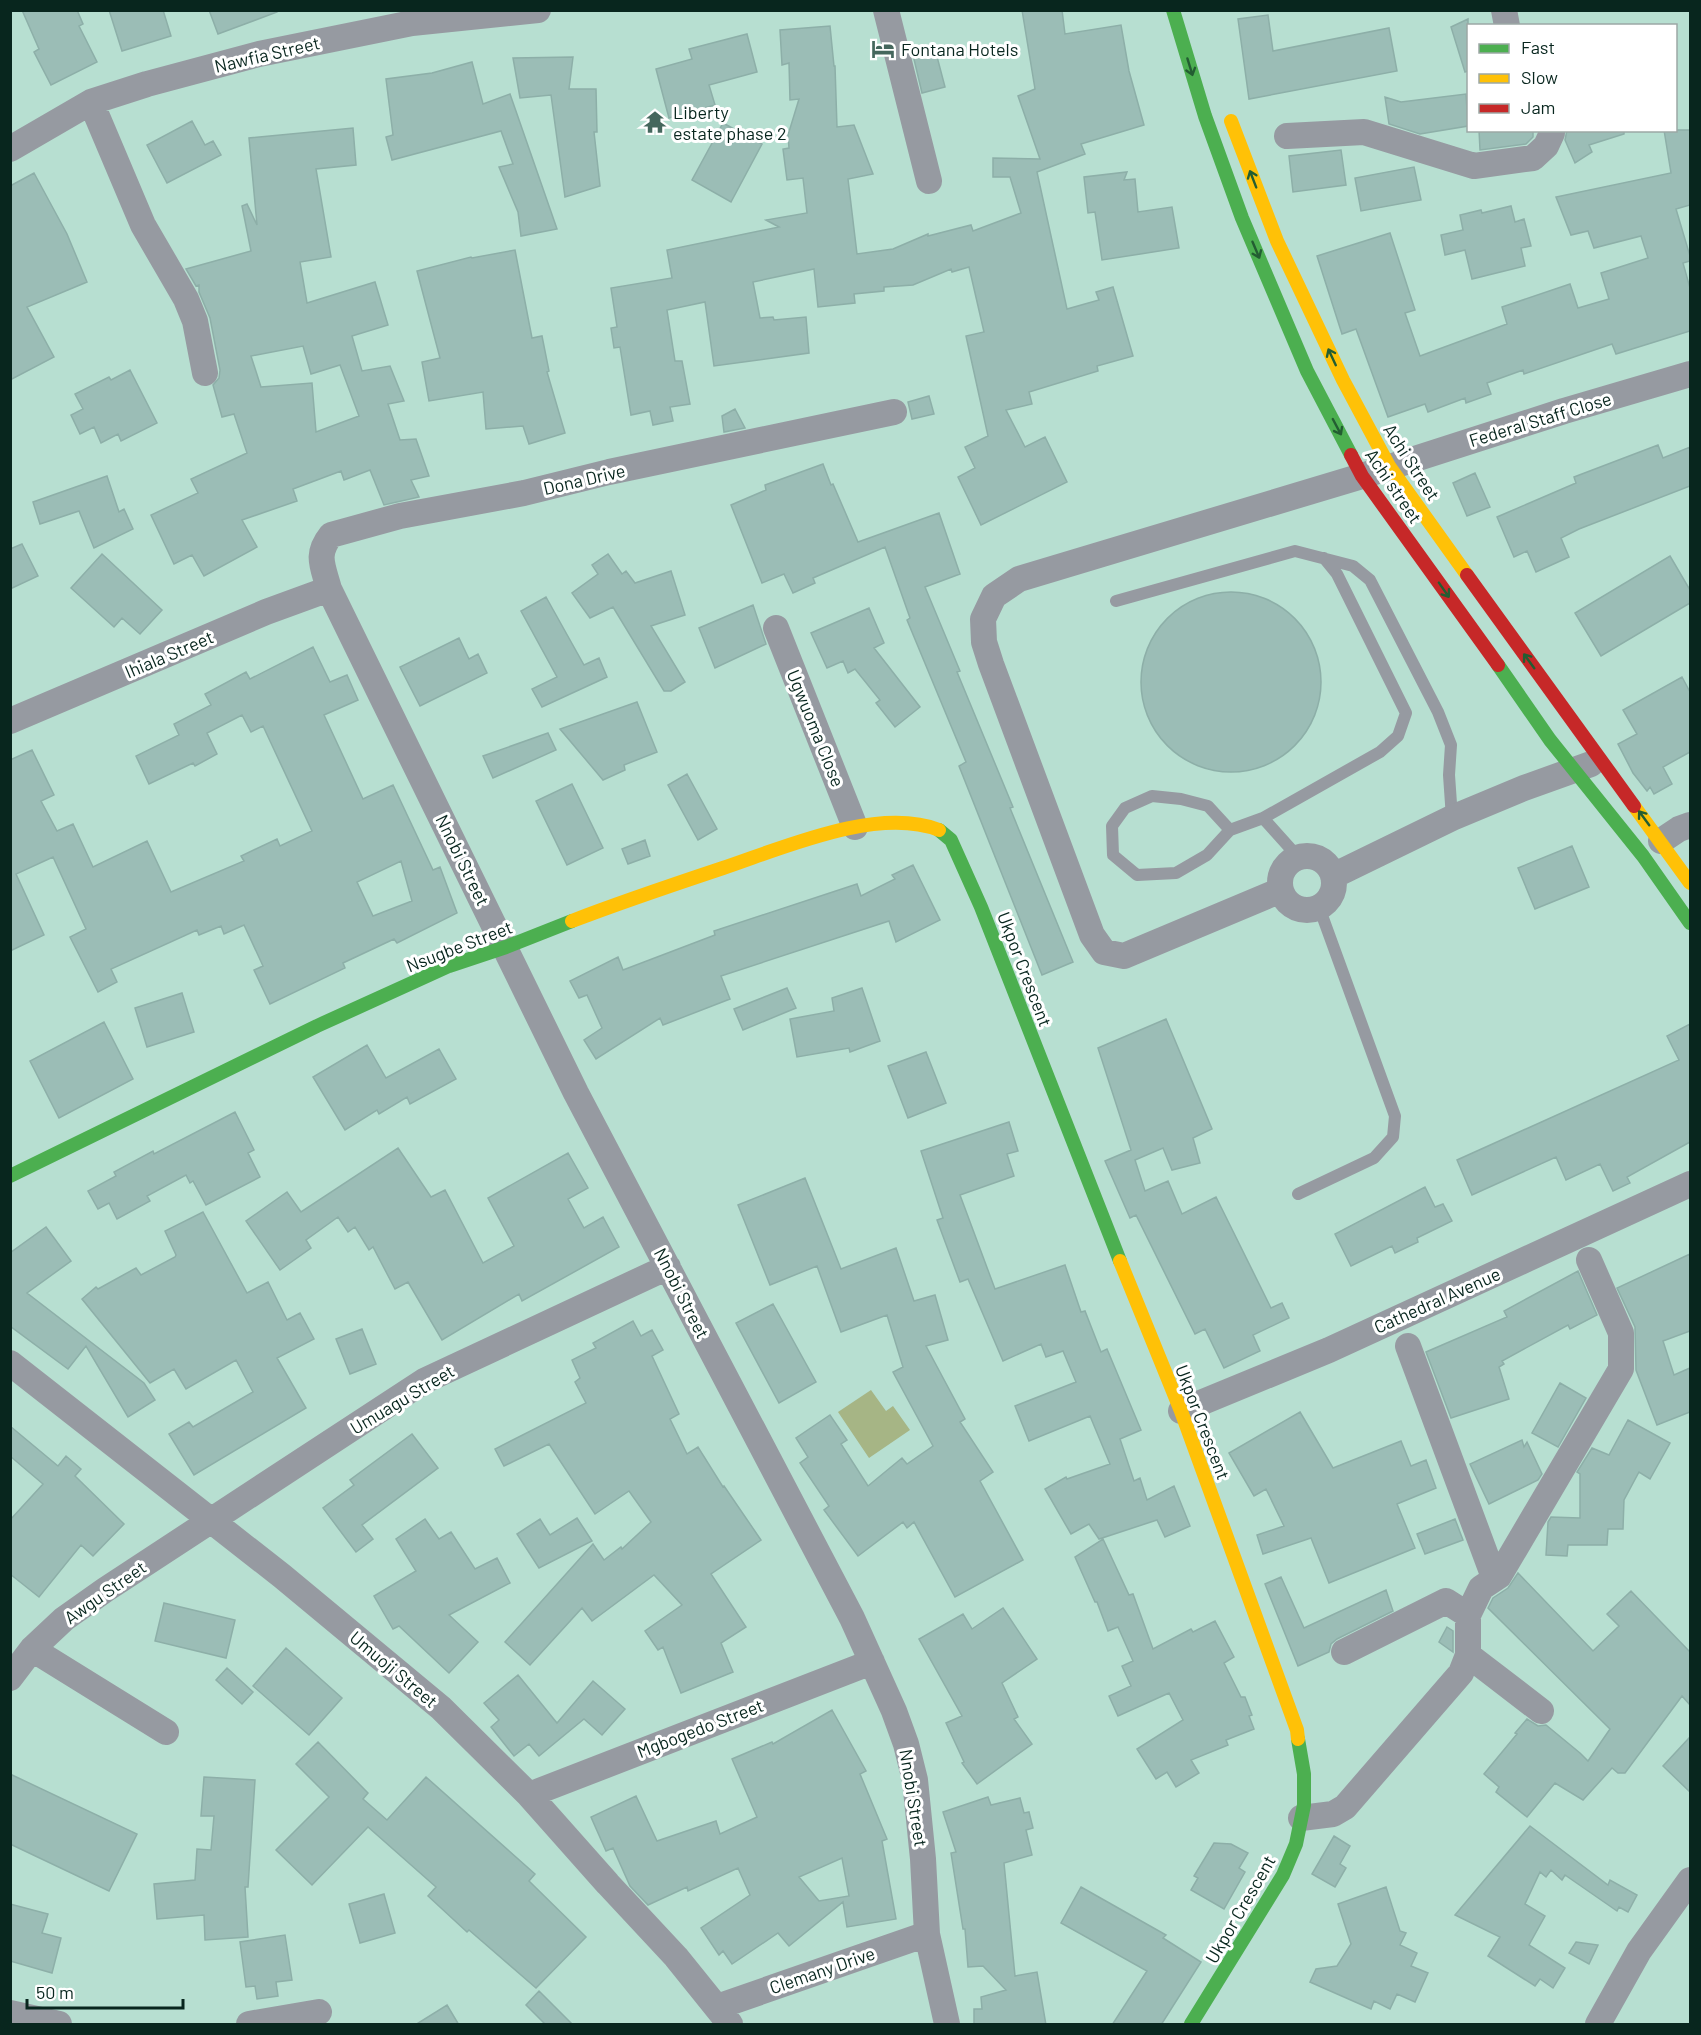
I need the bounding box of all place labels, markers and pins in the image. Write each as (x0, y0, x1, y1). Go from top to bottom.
hotel icon: Fontana Hotels (870, 36, 896, 62)
place label: Fontana Hotels (901, 38, 1018, 60)
place label: Liberty estate phase 2 (673, 101, 787, 144)
temple icon: Liberty estate phase 2 (642, 109, 668, 135)

